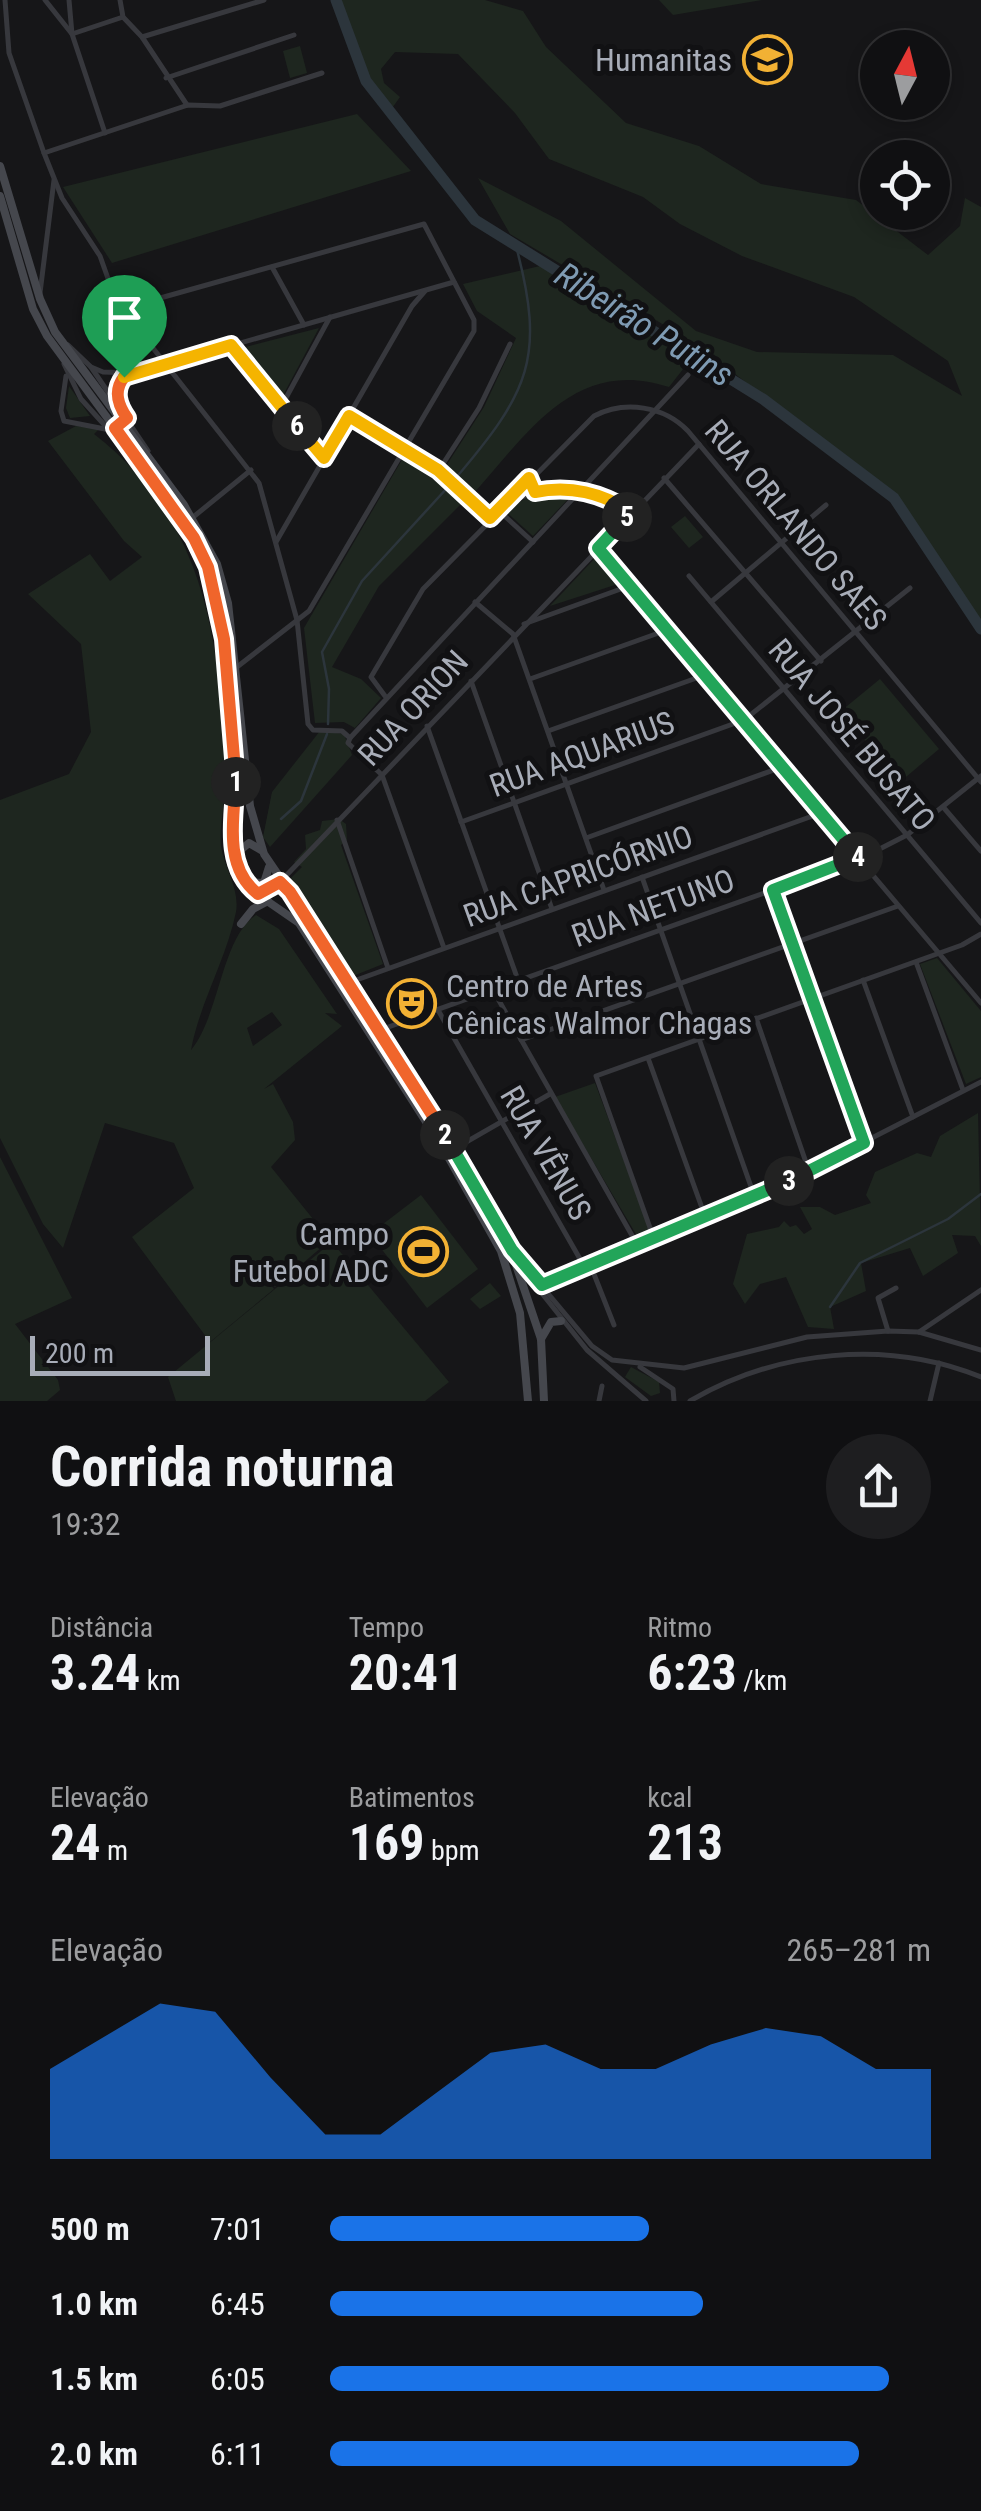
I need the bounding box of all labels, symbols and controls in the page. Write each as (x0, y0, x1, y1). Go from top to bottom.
north arrow (860, 30, 950, 120)
map controls (860, 30, 950, 230)
school or university icon: Humanitas (741, 34, 793, 86)
place label: Humanitas (595, 41, 732, 79)
button: locate (860, 140, 950, 230)
water label: Ribeirão Putins (547, 254, 741, 396)
pin (82, 275, 167, 378)
icon: arrive (97, 290, 152, 345)
pin: 6 (272, 401, 322, 451)
text: 6 (290, 409, 304, 442)
street label: RUA ORLANDO SAES (697, 412, 895, 638)
pin: 5 (602, 492, 652, 542)
text: 5 (620, 500, 634, 533)
street label: RUA JOSÉ BUSATO (761, 631, 943, 839)
street label: RUA ORION (350, 642, 476, 774)
street label: RUA AQUARIUS (485, 703, 679, 805)
pin: 1 (211, 757, 261, 807)
text: 1 (229, 765, 243, 798)
street label: RUA CAPRICÓRNIO (458, 817, 698, 935)
pin: 4 (833, 832, 883, 882)
text: 4 (851, 840, 865, 873)
street label: RUA NETUNO (567, 861, 739, 955)
place label: Centro de Artes Cênicas Walmor Chagas (446, 967, 752, 1042)
theatre icon: Centro de Artes Cênicas Walmor Chagas (385, 978, 437, 1030)
street label: RUA VÊNUS (492, 1079, 600, 1227)
pin: 2 (420, 1110, 470, 1160)
text: 2 (438, 1118, 452, 1151)
pin: 3 (764, 1156, 814, 1206)
text: 3 (782, 1164, 796, 1197)
place label: Campo Futebol ADC (233, 1215, 389, 1290)
sports icon: Campo Futebol ADC (398, 1226, 450, 1278)
scale bar (30, 1331, 210, 1376)
text: 200 m (45, 1337, 114, 1370)
button: share (826, 1434, 931, 1539)
text: Corrida noturna (50, 1435, 394, 1499)
text: 19:32 (50, 1505, 121, 1543)
text: Distância (50, 1611, 153, 1644)
text: Tempo (349, 1611, 424, 1644)
text: Ritmo (647, 1611, 712, 1644)
text: 3.24 (50, 1644, 140, 1702)
text: 20:41 (349, 1644, 463, 1702)
text: 6:23 (647, 1644, 737, 1702)
text: km (140, 1664, 180, 1697)
text: /km (737, 1664, 787, 1697)
text: Elevação (50, 1781, 149, 1814)
text: Batimentos (349, 1781, 475, 1814)
text: kcal (647, 1781, 692, 1814)
text: 24 (50, 1814, 101, 1872)
text: 169 (349, 1814, 424, 1872)
text: 213 (647, 1814, 723, 1872)
text: m (101, 1834, 128, 1867)
text: bpm (424, 1834, 480, 1867)
text: Elevação (50, 1931, 163, 1969)
text: 265–281 m (786, 1931, 931, 1969)
text: 500 m (50, 2210, 130, 2248)
text: 7:01 (210, 2210, 265, 2248)
text: 1.0 km (50, 2285, 138, 2323)
text: 6:45 (210, 2285, 265, 2323)
text: 1.5 km (50, 2360, 138, 2398)
text: 6:05 (210, 2360, 265, 2398)
text: 2.0 km (50, 2435, 138, 2473)
text: 6:11 (210, 2435, 265, 2473)

